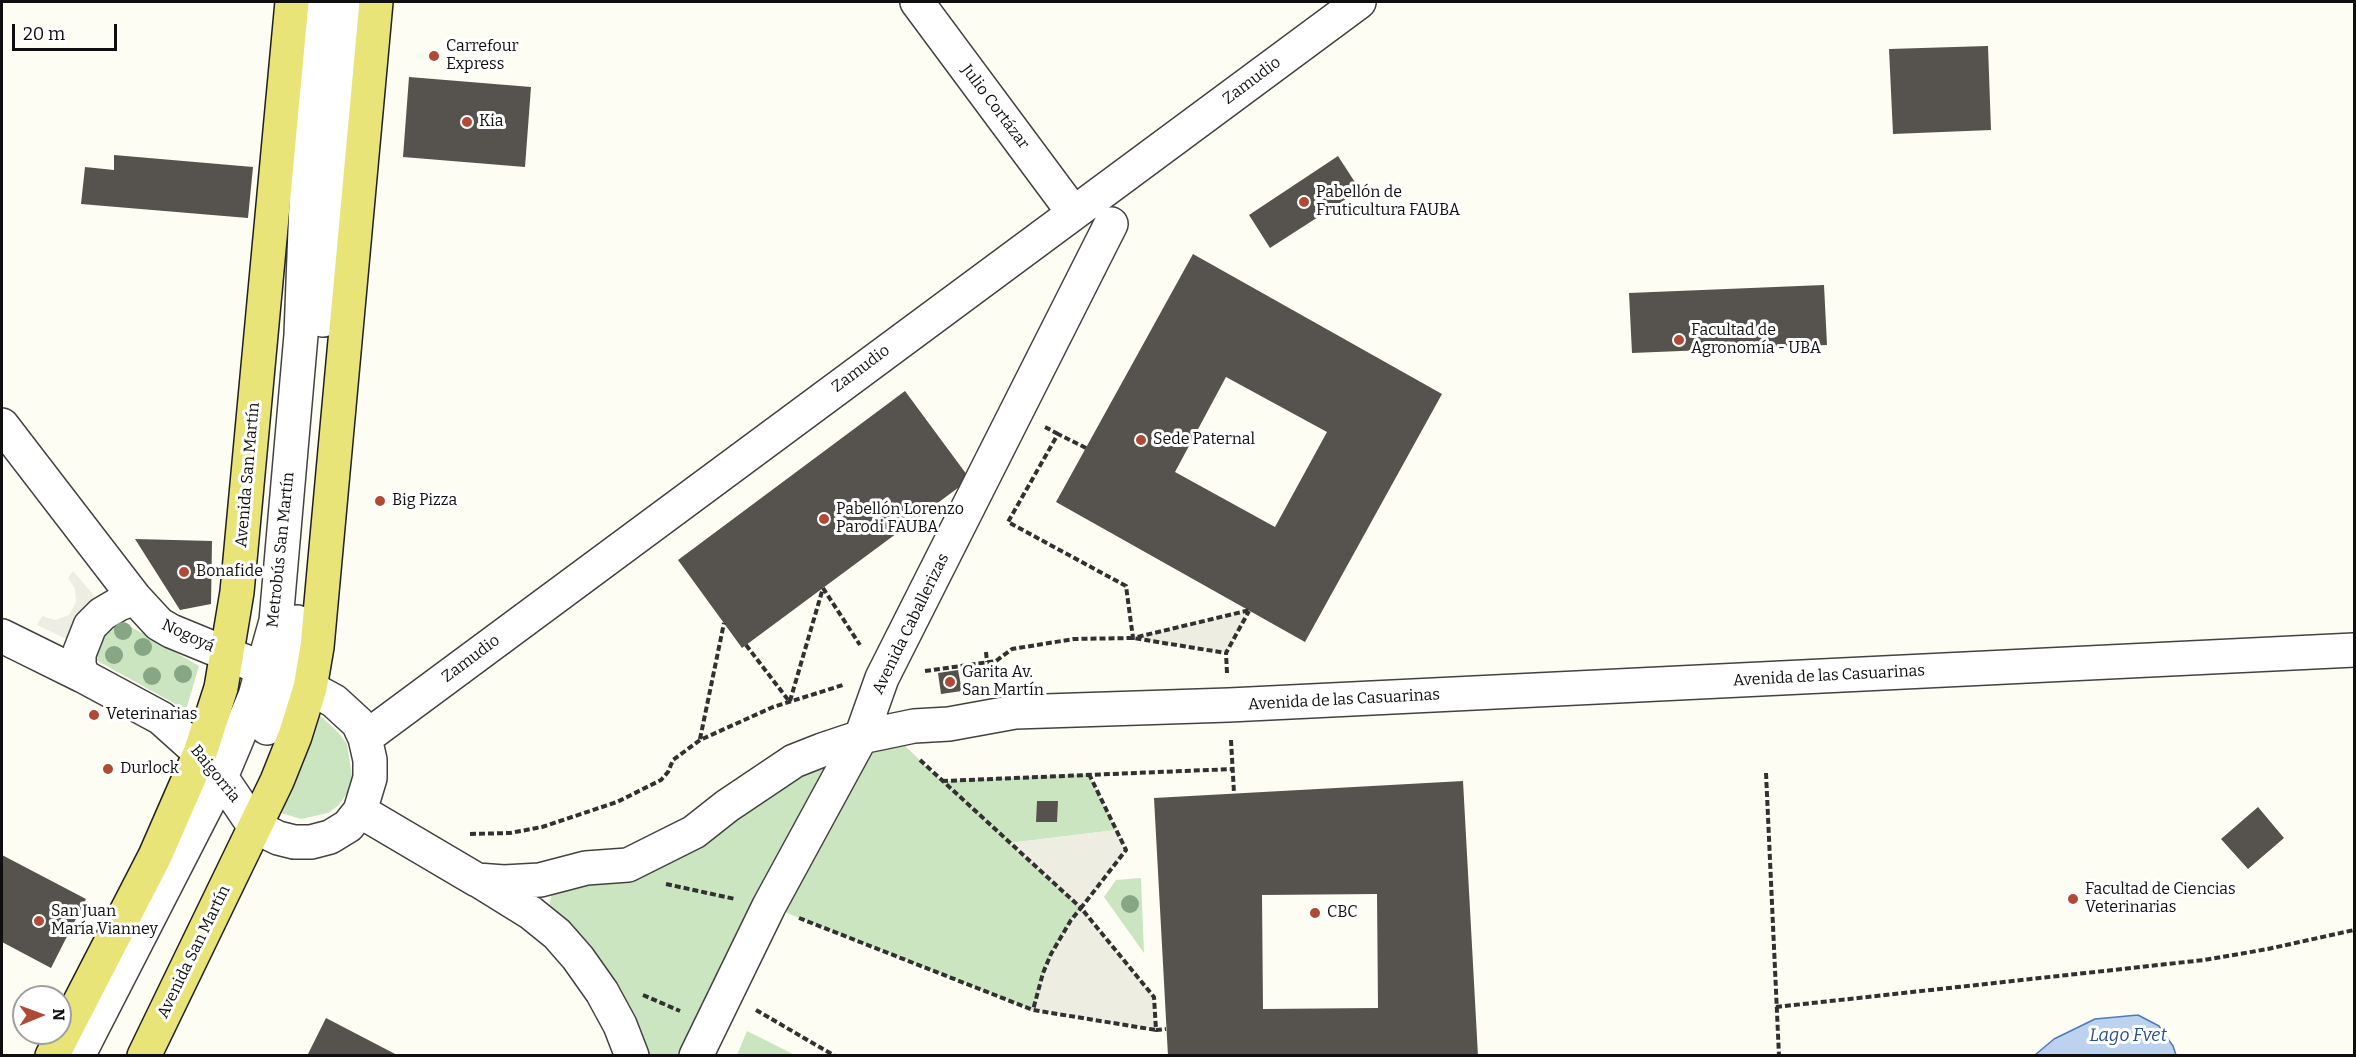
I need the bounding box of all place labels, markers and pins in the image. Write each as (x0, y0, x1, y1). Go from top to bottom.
place label: Carrefour Express (446, 37, 519, 75)
marker: Carrefour Express (427, 49, 441, 63)
place label: Kia (479, 112, 503, 132)
marker: Kia (460, 115, 474, 129)
place label: Pabellón de Fruticultura FAUBA (1316, 183, 1460, 221)
marker: Pabellón de Fruticultura FAUBA (1297, 195, 1311, 209)
place label: Facultad de Agronomía - UBA (1691, 321, 1821, 359)
marker: Facultad de Agronomía - UBA (1672, 333, 1686, 347)
place label: Sede Paternal (1153, 430, 1255, 450)
marker: Sede Paternal (1134, 433, 1148, 447)
place label: Big Pizza (392, 491, 457, 511)
marker: Big Pizza (373, 494, 387, 508)
place label: Pabellón Lorenzo Parodi FAUBA (836, 500, 964, 538)
marker: Pabellón Lorenzo Parodi FAUBA (817, 512, 831, 526)
place label: Bonafide (196, 562, 263, 582)
marker: Bonafide (177, 565, 191, 579)
place label: Garita Av. San Martín (962, 663, 1044, 701)
marker: Garita Av. San Martín (943, 675, 957, 689)
place label: Veterinarias (106, 705, 197, 725)
marker: Veterinarias (87, 708, 101, 722)
place label: Durlock (120, 759, 179, 779)
marker: Durlock (101, 762, 115, 776)
place label: Facultad de Ciencias Veterinarias (2085, 880, 2236, 918)
marker: Facultad de Ciencias Veterinarias (2066, 892, 2080, 906)
place label: San Juan María Vianney (51, 902, 158, 940)
place label: CBC (1327, 903, 1358, 923)
marker: CBC (1308, 906, 1322, 920)
marker: San Juan María Vianney (32, 914, 46, 928)

